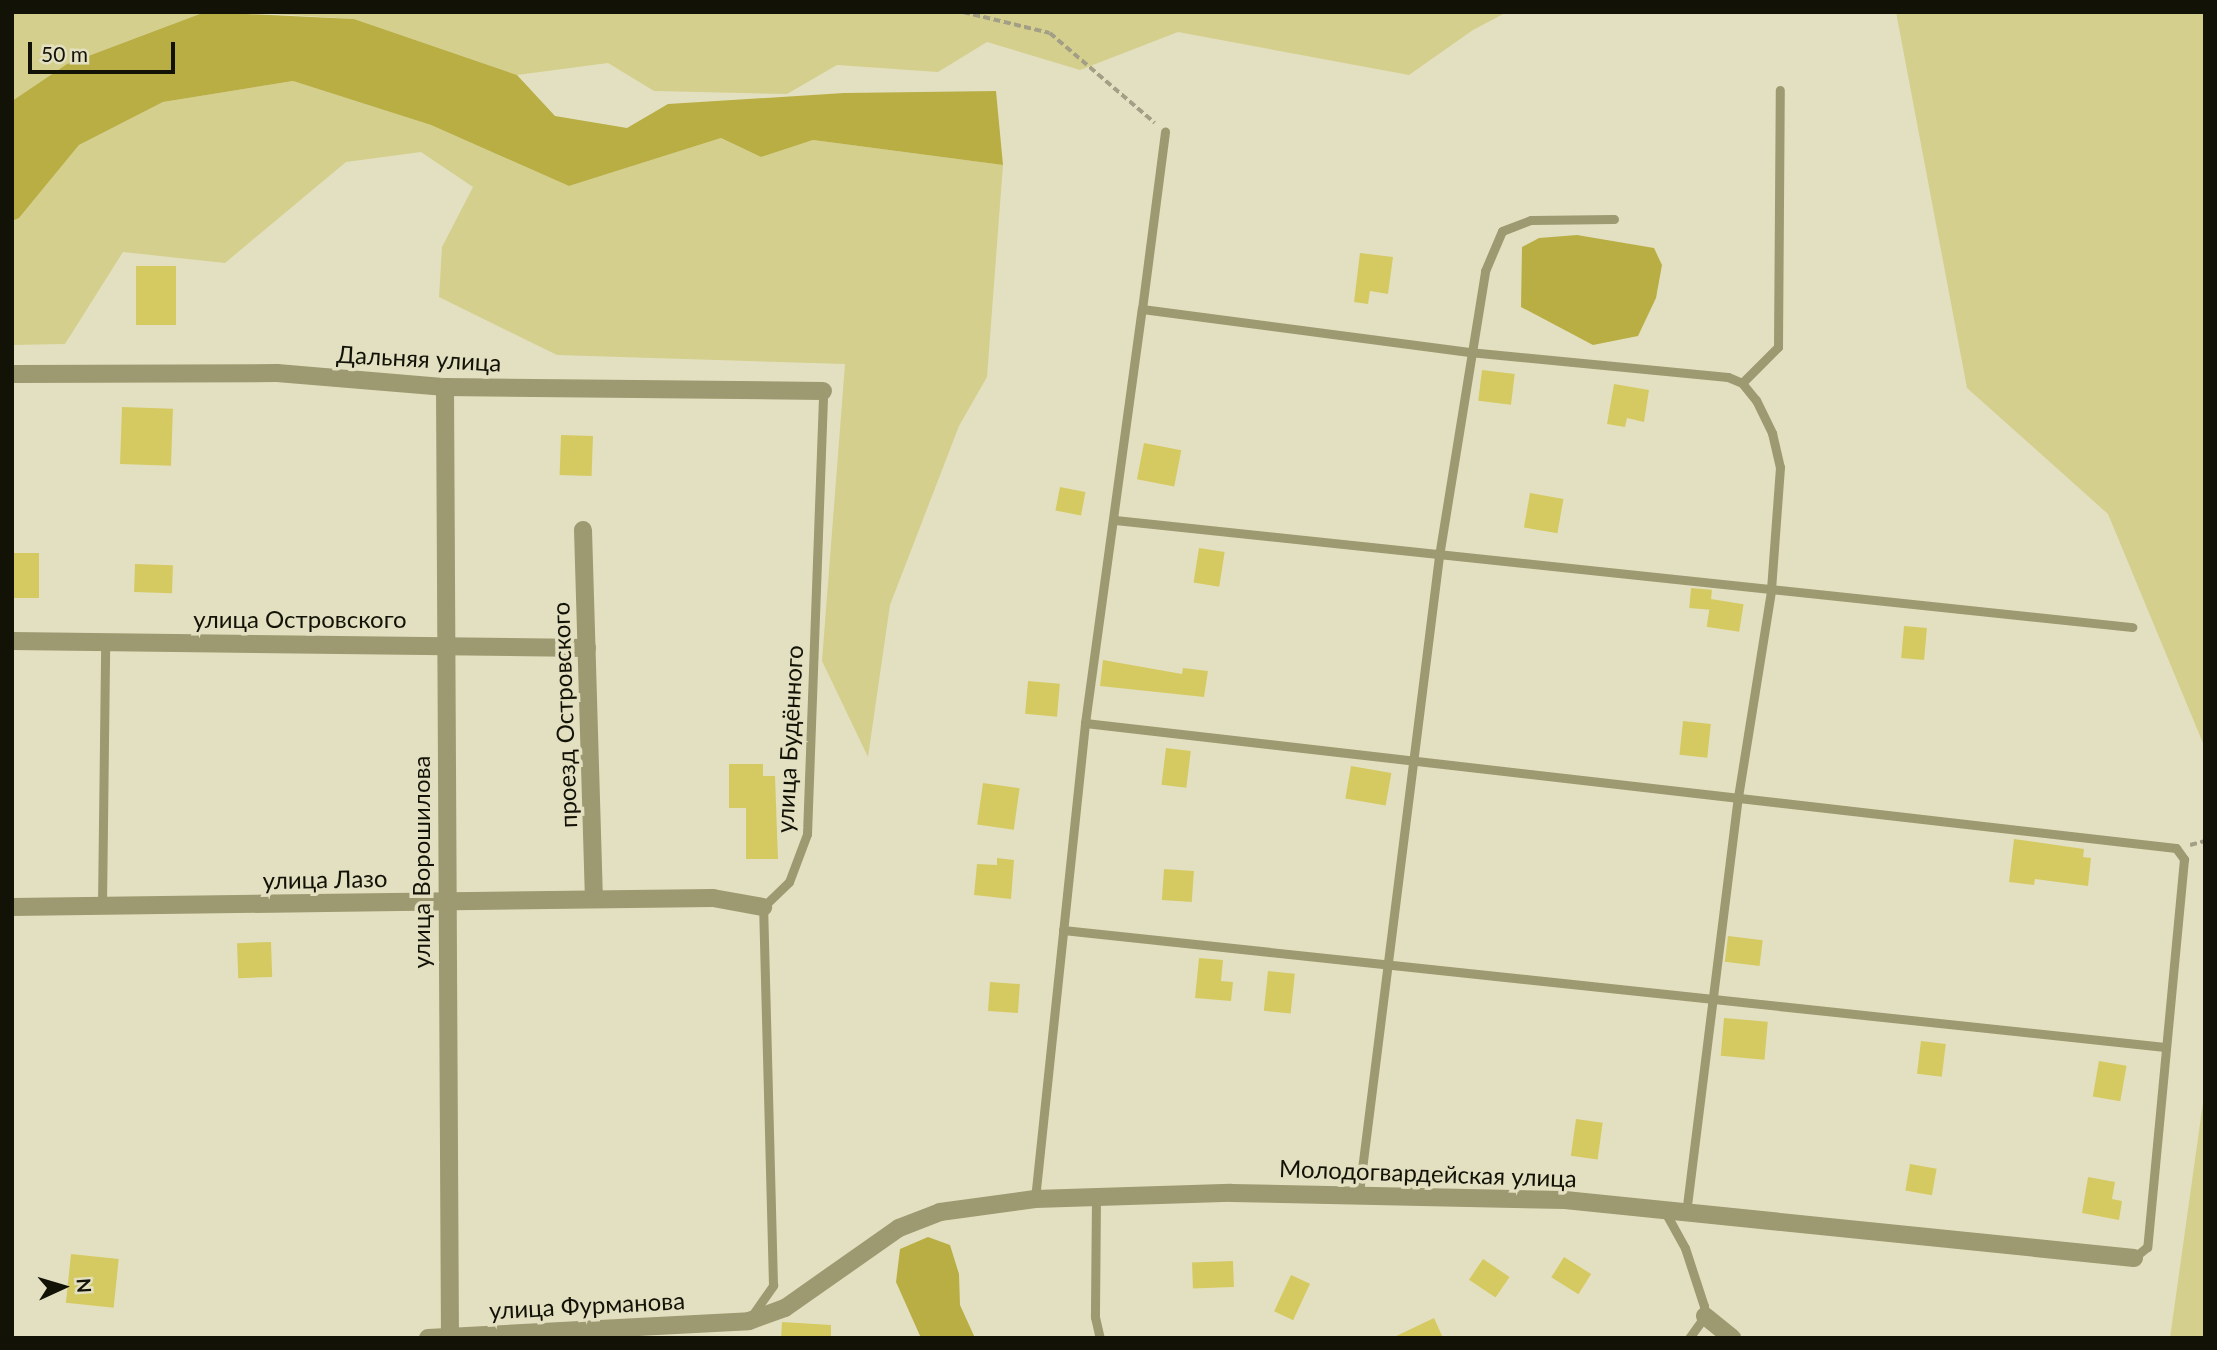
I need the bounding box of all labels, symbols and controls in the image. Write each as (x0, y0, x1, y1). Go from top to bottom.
scale bar (32, 28, 178, 72)
text: 50 m (41, 41, 88, 66)
street label: Дальняя улица (336, 339, 502, 377)
street label: проезд Островского (546, 601, 582, 829)
street label: улица Островского (193, 605, 407, 633)
street label: улица Будённого (770, 644, 808, 834)
street label: улица Ворошилова (407, 756, 435, 968)
street label: улица Лазо (262, 864, 388, 894)
street label: Молодогвардейская улица (1279, 1153, 1577, 1193)
north arrow (28, 1252, 98, 1322)
text: N (72, 1277, 96, 1294)
street label: улица Фурманова (488, 1285, 686, 1325)

